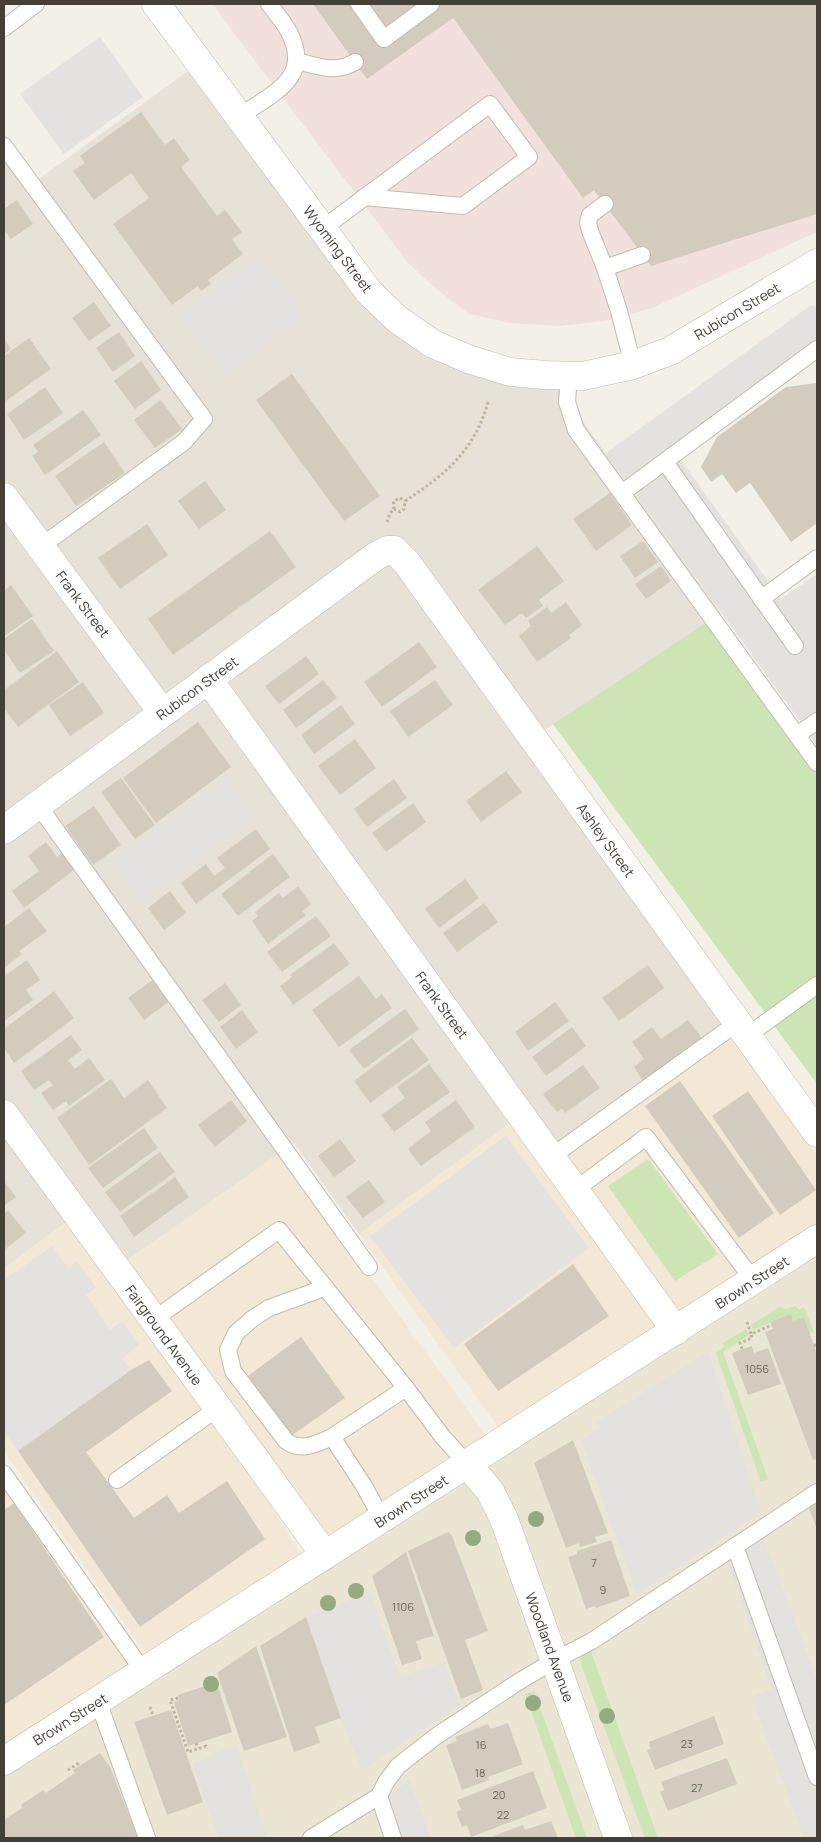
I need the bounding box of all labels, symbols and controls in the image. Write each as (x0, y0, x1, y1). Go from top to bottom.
street label: Wyoming Street (299, 202, 377, 297)
street label: Rubicon Street (691, 278, 784, 344)
street label: Frank Street (52, 567, 115, 641)
street label: Rubicon Street (152, 652, 242, 724)
street label: Ashley Street (573, 799, 640, 881)
street label: Frank Street (411, 968, 473, 1043)
street label: Brown Street (711, 1251, 793, 1313)
street label: Fairground Avenue (121, 1281, 207, 1389)
house number: 1056 (745, 1361, 769, 1376)
street label: Brown Street (370, 1470, 452, 1532)
house number: 7 (591, 1555, 597, 1570)
house number: 9 (600, 1582, 607, 1597)
street label: Woodland Avenue (521, 1590, 579, 1704)
house number: 1106 (392, 1599, 414, 1614)
street label: Brown Street (29, 1688, 111, 1749)
house number: 23 (681, 1736, 693, 1751)
house number: 16 (475, 1737, 487, 1752)
house number: 18 (475, 1765, 485, 1780)
house number: 27 (691, 1780, 703, 1795)
house number: 20 (493, 1787, 505, 1802)
house number: 22 (497, 1807, 509, 1822)

